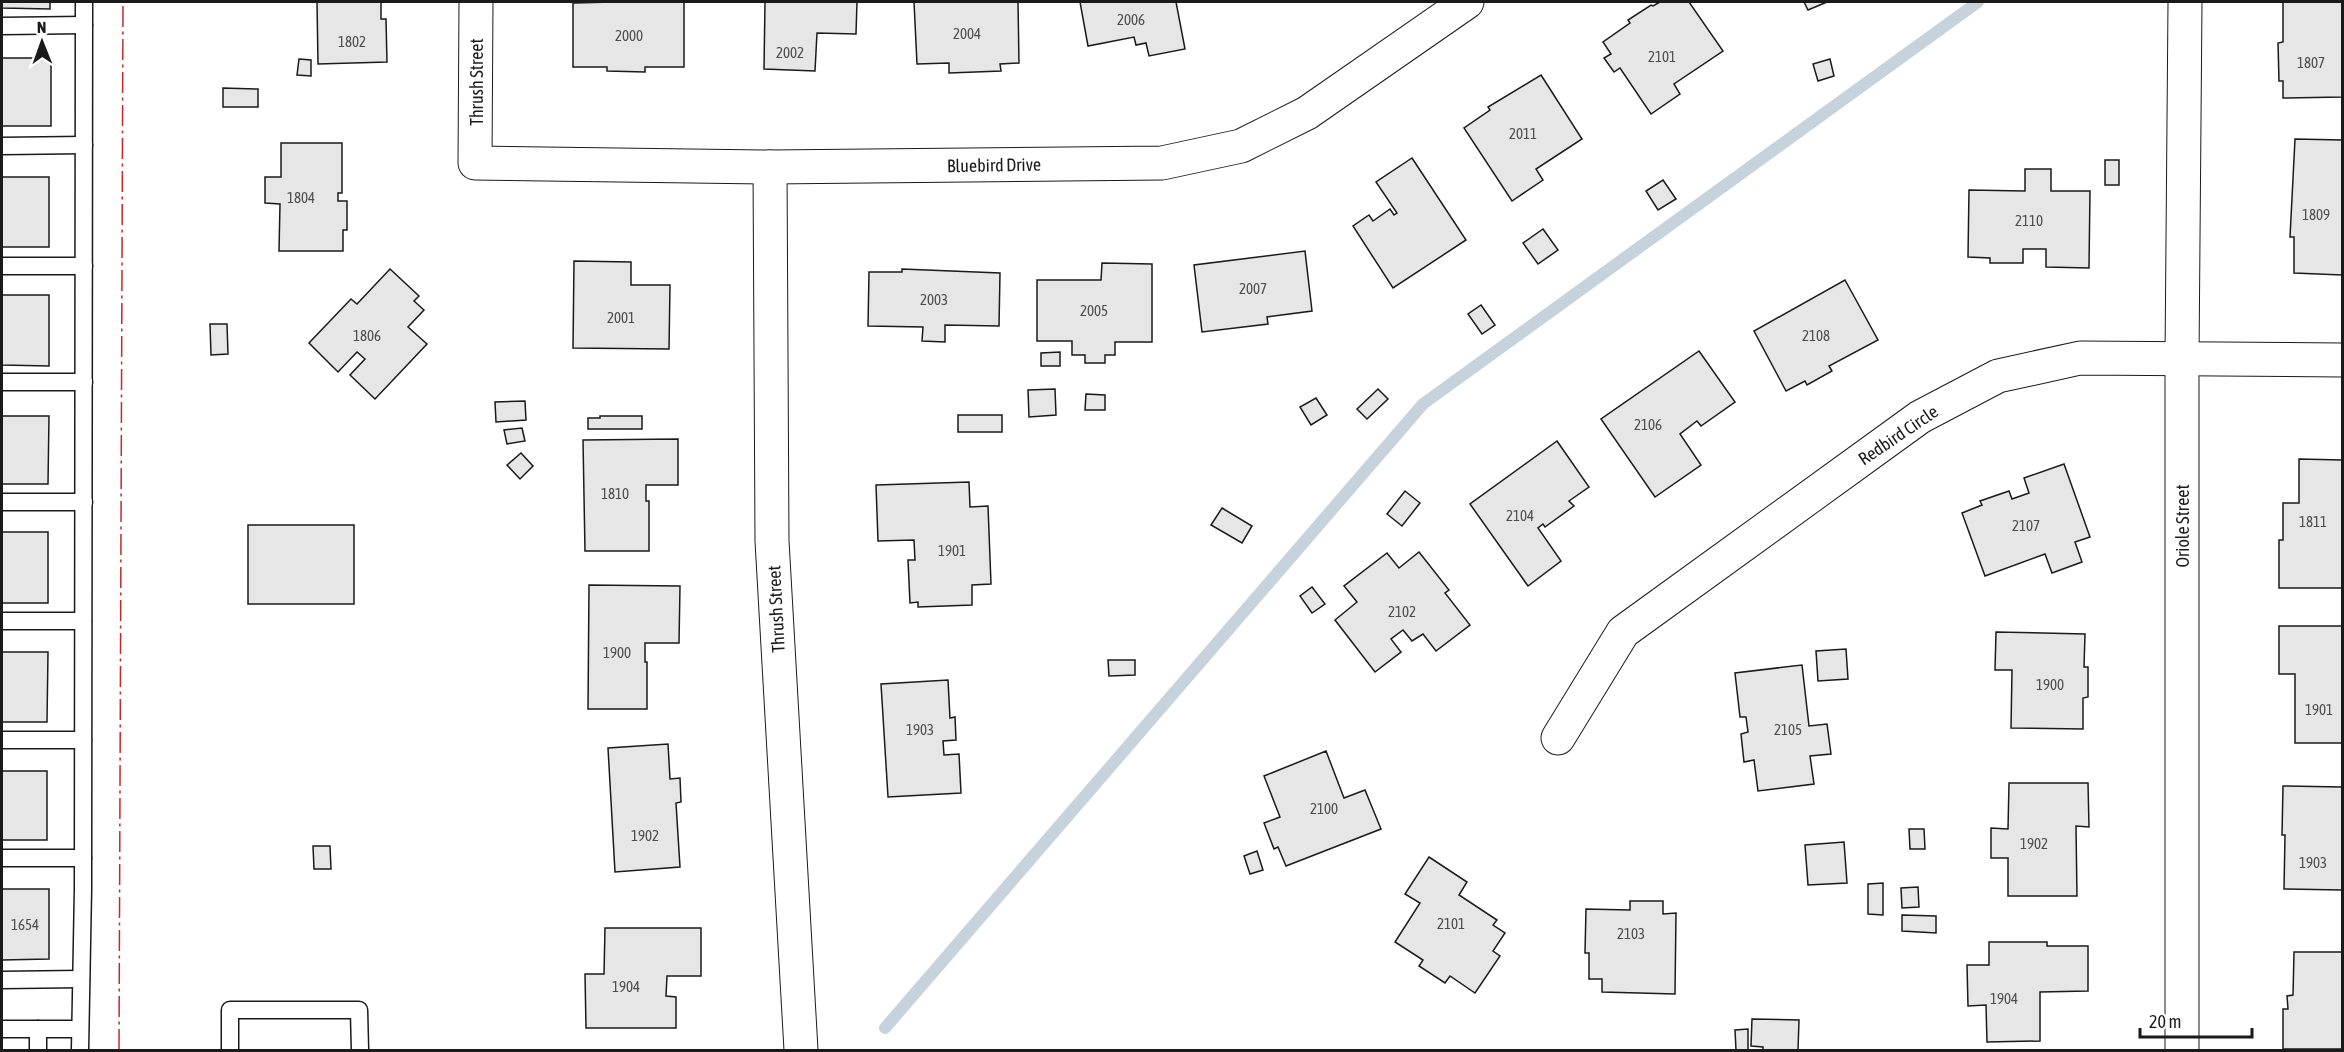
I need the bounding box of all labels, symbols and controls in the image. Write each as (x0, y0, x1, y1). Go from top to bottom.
house number: 2006 (1117, 11, 1145, 28)
north arrow (12, 12, 72, 72)
text: N (37, 18, 47, 36)
house number: 2004 (953, 25, 981, 42)
house number: 2000 (615, 27, 643, 44)
house number: 1802 (338, 33, 366, 50)
street label: Thrush Street (466, 38, 487, 126)
house number: 2002 (776, 44, 804, 61)
house number: 2101 (1648, 48, 1676, 65)
house number: 1807 (2297, 54, 2325, 71)
house number: 2011 (1509, 125, 1537, 142)
street label: Bluebird Drive (947, 154, 1041, 176)
house number: 1804 (287, 189, 315, 206)
house number: 1809 (2302, 206, 2330, 223)
house number: 2110 (2015, 212, 2043, 229)
house number: 2007 (1239, 280, 1267, 297)
house number: 2003 (920, 291, 948, 308)
house number: 2005 (1080, 302, 1108, 319)
house number: 2001 (607, 309, 635, 326)
house number: 1806 (353, 327, 381, 344)
house number: 2108 (1802, 327, 1830, 344)
street label: Redbird Circle (1854, 401, 1942, 469)
house number: 2106 (1634, 416, 1662, 433)
street label: Oriole Street (2172, 484, 2193, 568)
house number: 1810 (601, 485, 629, 502)
house number: 2104 (1506, 507, 1534, 524)
house number: 1811 (2299, 513, 2327, 530)
house number: 2107 (2012, 517, 2040, 534)
house number: 1901 (938, 542, 966, 559)
street label: Thrush Street (763, 565, 789, 653)
house number: 2102 (1388, 603, 1416, 620)
house number: 1900 (603, 644, 631, 661)
house number: 1900 (2036, 676, 2064, 693)
house number: 1901 (2305, 701, 2333, 718)
house number: 1903 (906, 721, 934, 738)
house number: 2105 (1774, 721, 1802, 738)
house number: 2100 (1310, 800, 1338, 817)
house number: 1902 (631, 827, 659, 844)
house number: 1902 (2020, 835, 2048, 852)
house number: 1903 (2299, 854, 2327, 871)
house number: 2101 (1437, 915, 1465, 932)
house number: 1654 (11, 916, 39, 933)
house number: 2103 (1617, 925, 1645, 942)
house number: 1904 (612, 978, 640, 995)
house number: 1904 (1990, 990, 2018, 1007)
scale bar (2140, 1001, 2252, 1039)
text: 20 m (2149, 1011, 2181, 1032)

